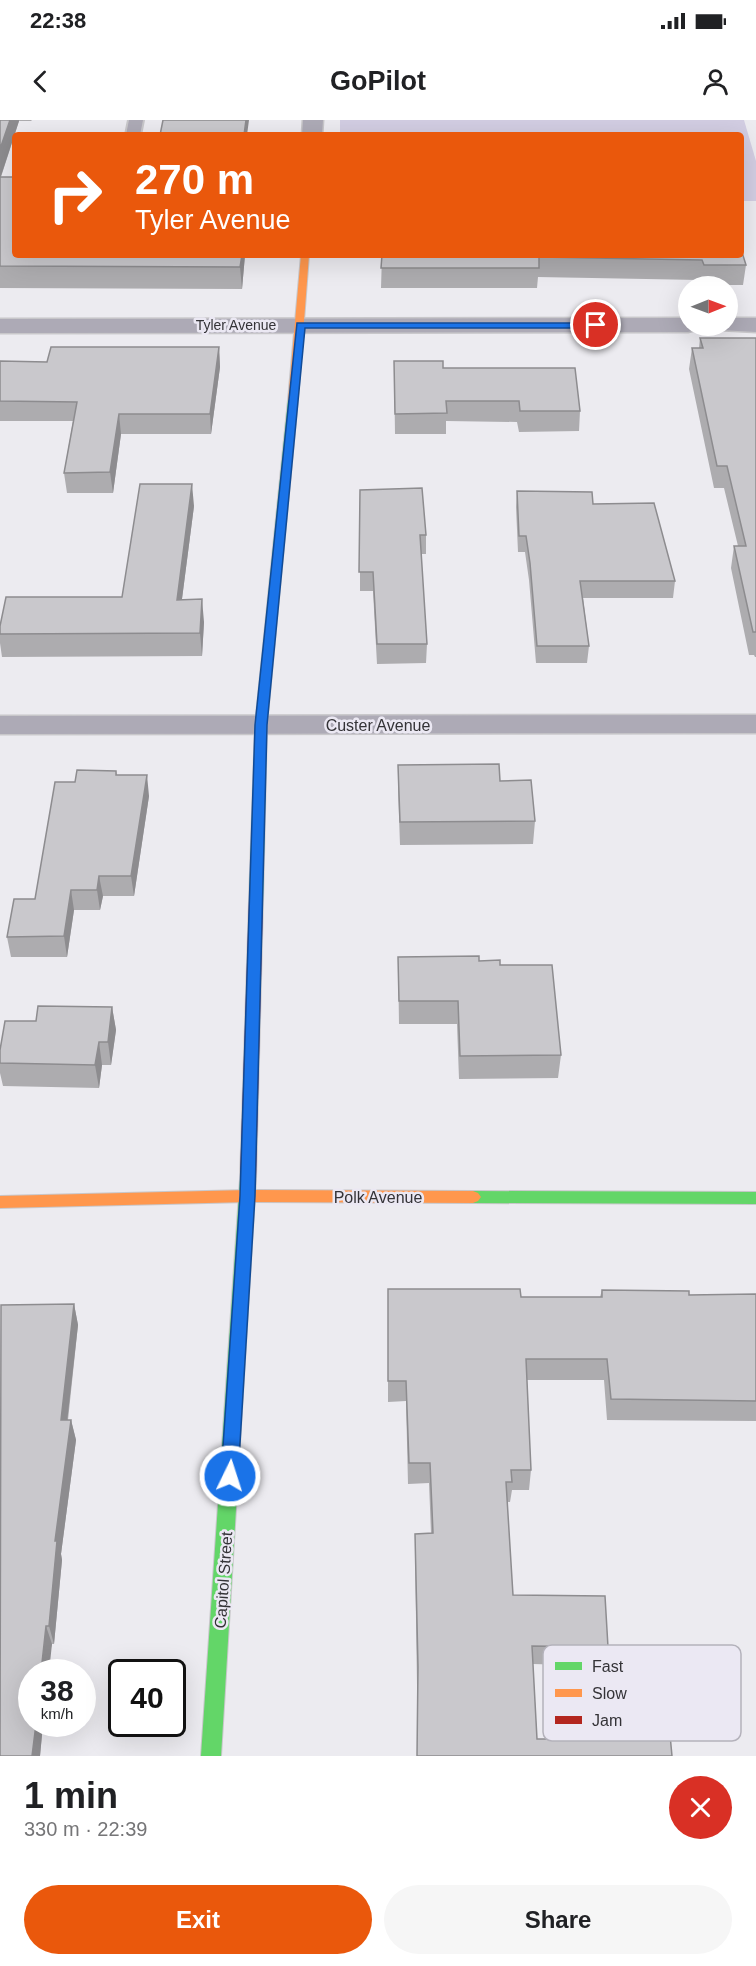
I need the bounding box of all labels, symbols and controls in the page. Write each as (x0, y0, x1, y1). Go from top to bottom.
text: 22:38 (30, 8, 86, 33)
icon: back (24, 65, 57, 98)
icon: person (699, 65, 732, 98)
text: GoPilot (330, 66, 426, 96)
icon: right (36, 156, 114, 234)
text: 270 m (135, 156, 254, 203)
text: Tyler Avenue (135, 205, 291, 235)
north arrow (678, 276, 738, 336)
map controls (678, 276, 738, 336)
pin (570, 299, 621, 350)
icon: arrive (579, 308, 612, 341)
street label: Tyler Avenue (196, 317, 277, 333)
street label: Custer Avenue (326, 717, 430, 734)
street label: Polk Avenue (334, 1189, 422, 1206)
position arrow (198, 1444, 262, 1508)
street label: Capitol Street (212, 1531, 235, 1629)
legend (543, 1645, 741, 1741)
text: Fast (592, 1658, 624, 1675)
speed limit sign: 40 (108, 1659, 186, 1737)
text: 38 (40, 1674, 74, 1707)
text: Slow (592, 1685, 627, 1702)
text: km/h (41, 1705, 73, 1722)
text: Jam (592, 1712, 622, 1729)
text: 1 min (24, 1775, 118, 1816)
button: close (669, 1776, 732, 1839)
text: 330 m · 22:39 (24, 1818, 147, 1840)
button: Exit (24, 1885, 372, 1954)
button: Share (384, 1885, 732, 1954)

